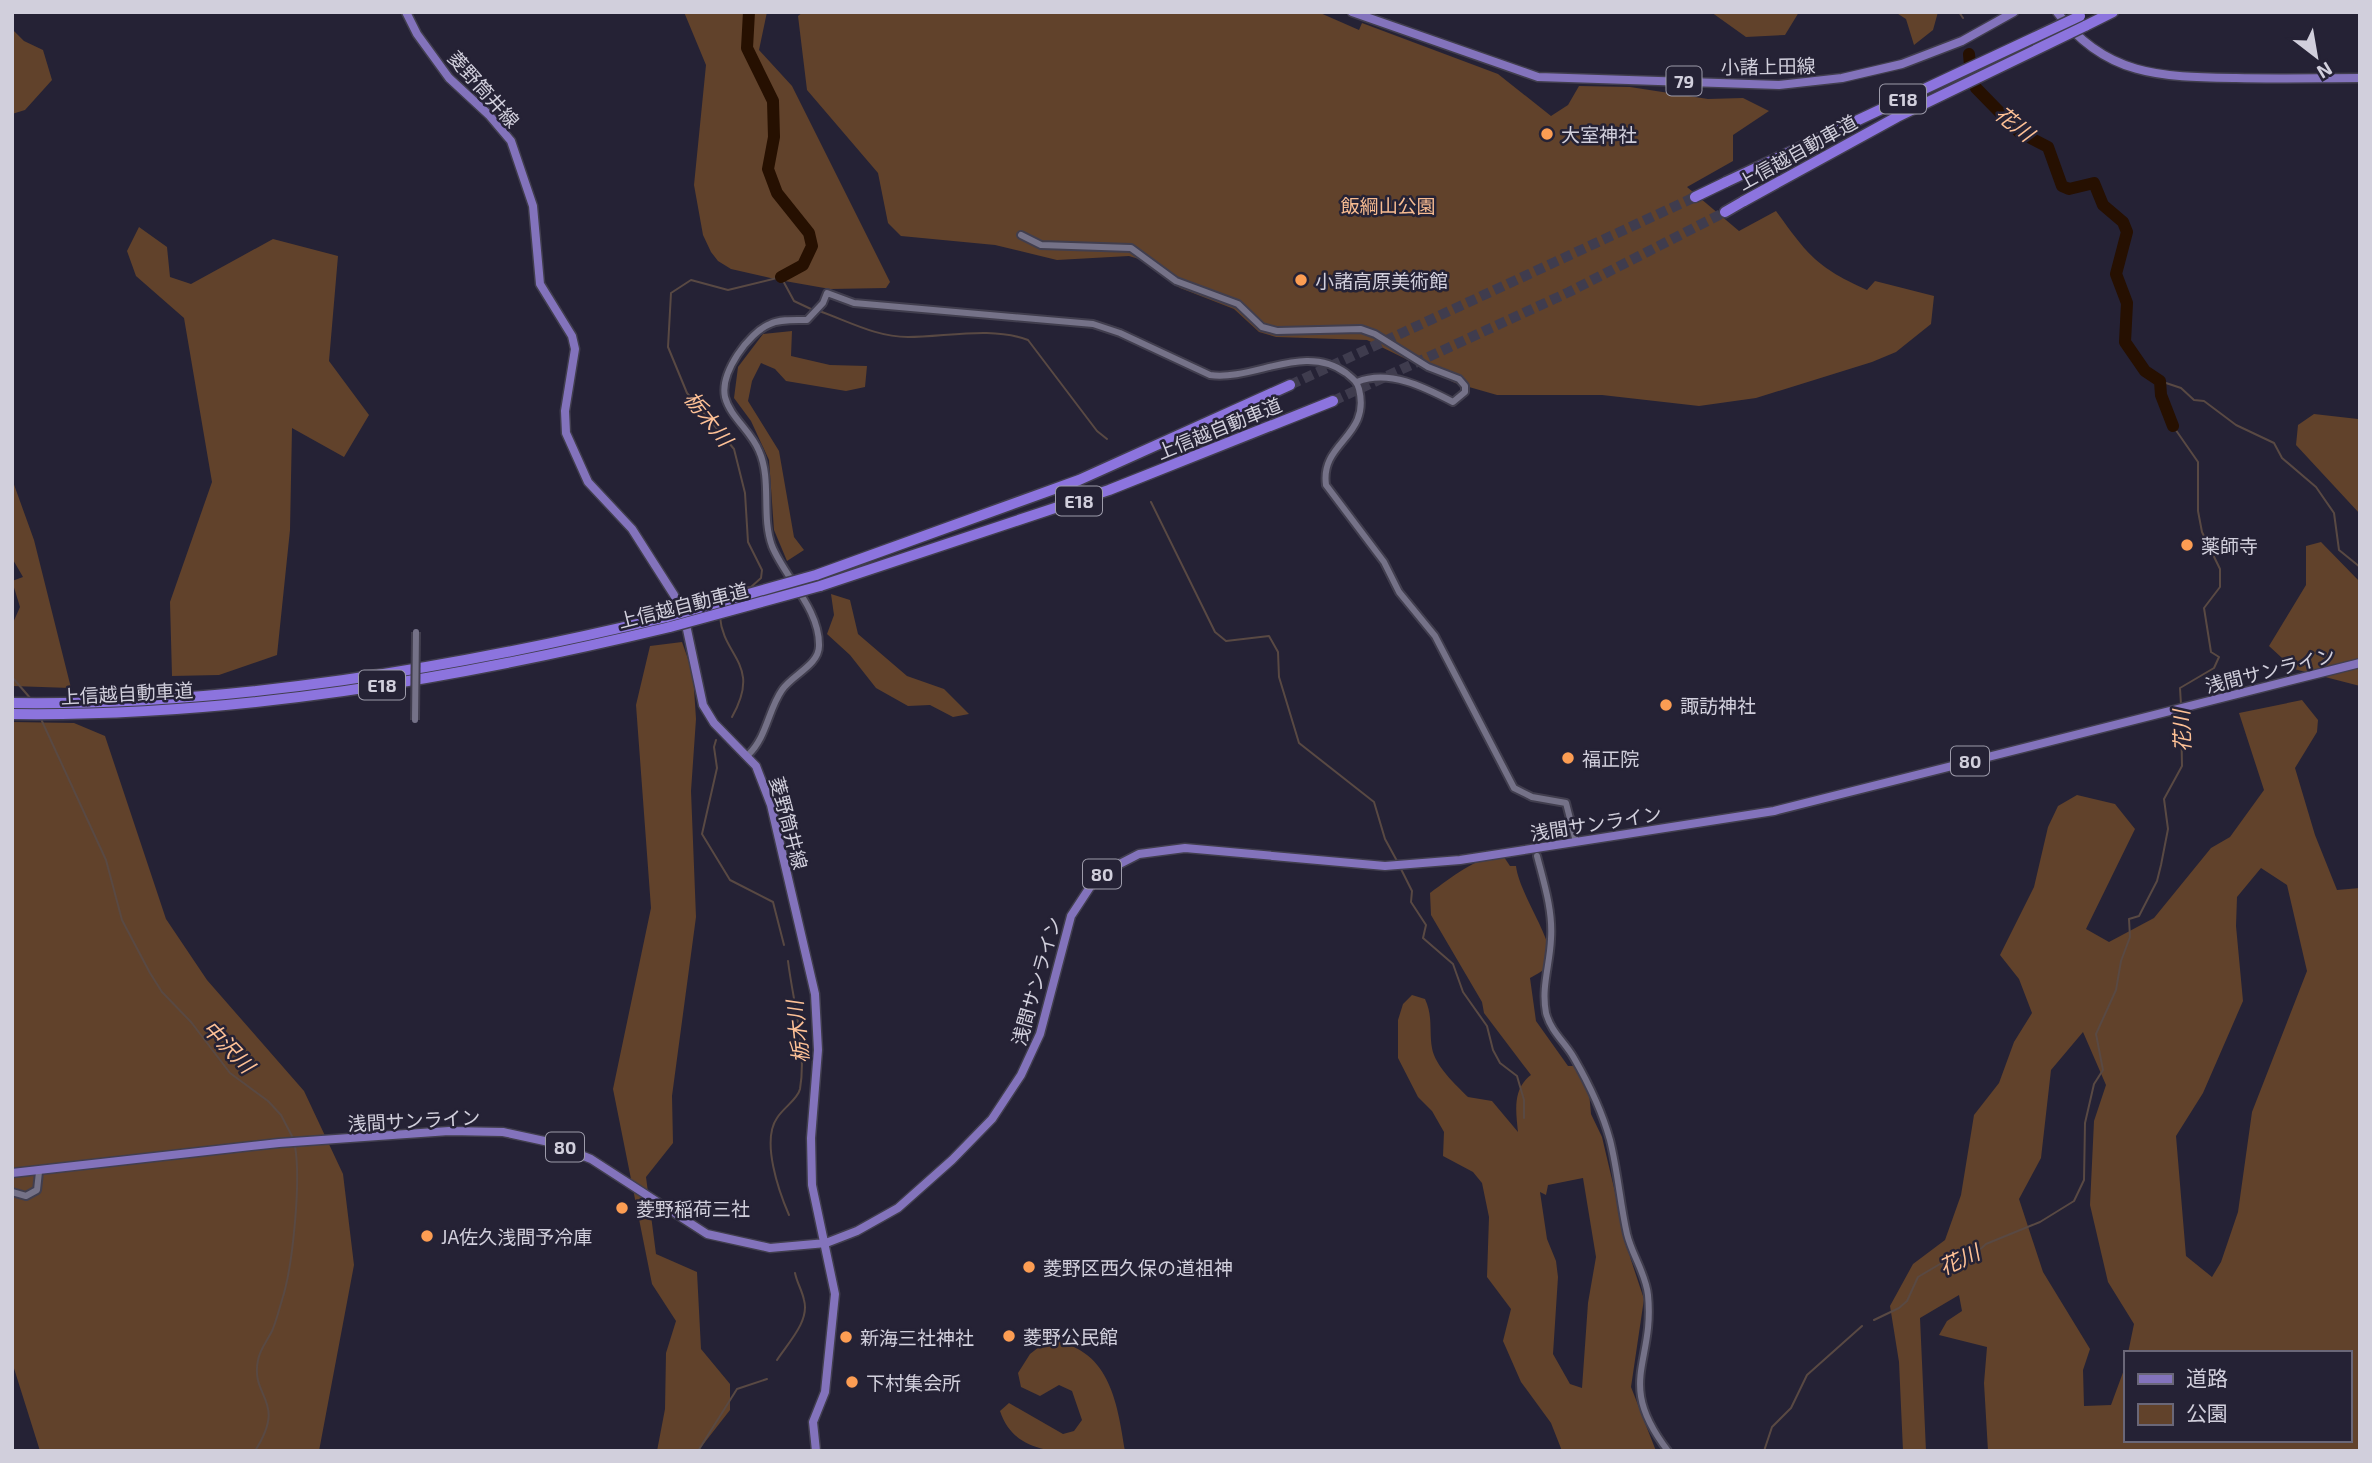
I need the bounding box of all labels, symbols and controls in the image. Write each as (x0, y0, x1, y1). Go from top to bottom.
north arrow (2281, 21, 2351, 91)
street label: 菱野筒井線 (444, 46, 524, 132)
street label: 小諸上田線 (1720, 54, 1816, 78)
text: N (2313, 58, 2337, 84)
road number: 79 (1666, 66, 1702, 96)
road number: E18 (1880, 84, 1926, 114)
water label: 花川 (1991, 100, 2041, 147)
street label: 上信越自動車道 (1733, 110, 1861, 194)
place label: 大室神社 (1561, 123, 1637, 146)
marker: 大室神社 (1539, 126, 1555, 142)
park label: 飯綱山公園 (1340, 194, 1436, 217)
place label: 小諸高原美術館 (1315, 269, 1448, 292)
marker: 小諸高原美術館 (1293, 272, 1309, 288)
water label: 栃木川 (680, 385, 739, 452)
street label: 上信越自動車道 (1153, 392, 1285, 464)
road number: E18 (1056, 486, 1102, 516)
place label: 薬師寺 (2201, 534, 2258, 557)
marker: 薬師寺 (2179, 537, 2195, 553)
street label: 上信越自動車道 (616, 578, 750, 632)
street label: 浅間サンライン (2203, 643, 2337, 697)
road number: E18 (359, 670, 405, 700)
street label: 上信越自動車道 (60, 678, 194, 708)
place label: 諏訪神社 (1680, 694, 1756, 717)
marker: 諏訪神社 (1658, 697, 1674, 713)
water label: 花川 (2168, 708, 2194, 752)
road number: 80 (1951, 746, 1989, 776)
place label: 福正院 (1582, 747, 1639, 770)
marker: 福正院 (1560, 750, 1576, 766)
street label: 菱野筒井線 (766, 774, 812, 872)
street label: 浅間サンライン (1529, 801, 1663, 845)
road number: 80 (1083, 860, 1121, 888)
street label: 浅間サンライン (1007, 914, 1065, 1048)
water label: 栃木川 (781, 997, 813, 1065)
water label: 中沢川 (198, 1015, 261, 1079)
street label: 浅間サンライン (347, 1105, 481, 1135)
road number: 80 (546, 1132, 584, 1162)
place label: 菱野稲荷三社 (636, 1197, 750, 1220)
marker: 菱野稲荷三社 (614, 1200, 630, 1216)
place label: JA佐久浅間予冷庫 (441, 1225, 592, 1248)
marker: JA佐久浅間予冷庫 (419, 1228, 435, 1244)
water label: 花川 (1935, 1238, 1985, 1279)
place label: 菱野区西久保の道祖神 (1043, 1256, 1233, 1279)
marker: 菱野区西久保の道祖神 (1021, 1259, 1037, 1275)
place label: 菱野公民館 (1023, 1325, 1118, 1348)
place label: 新海三社神社 (860, 1326, 974, 1349)
marker: 菱野公民館 (1001, 1328, 1017, 1344)
marker: 新海三社神社 (838, 1329, 854, 1345)
legend (2124, 1351, 2351, 1442)
text: 道路 (2186, 1365, 2228, 1390)
place label: 下村集会所 (866, 1371, 961, 1394)
marker: 下村集会所 (844, 1374, 860, 1390)
text: 公園 (2186, 1400, 2228, 1425)

